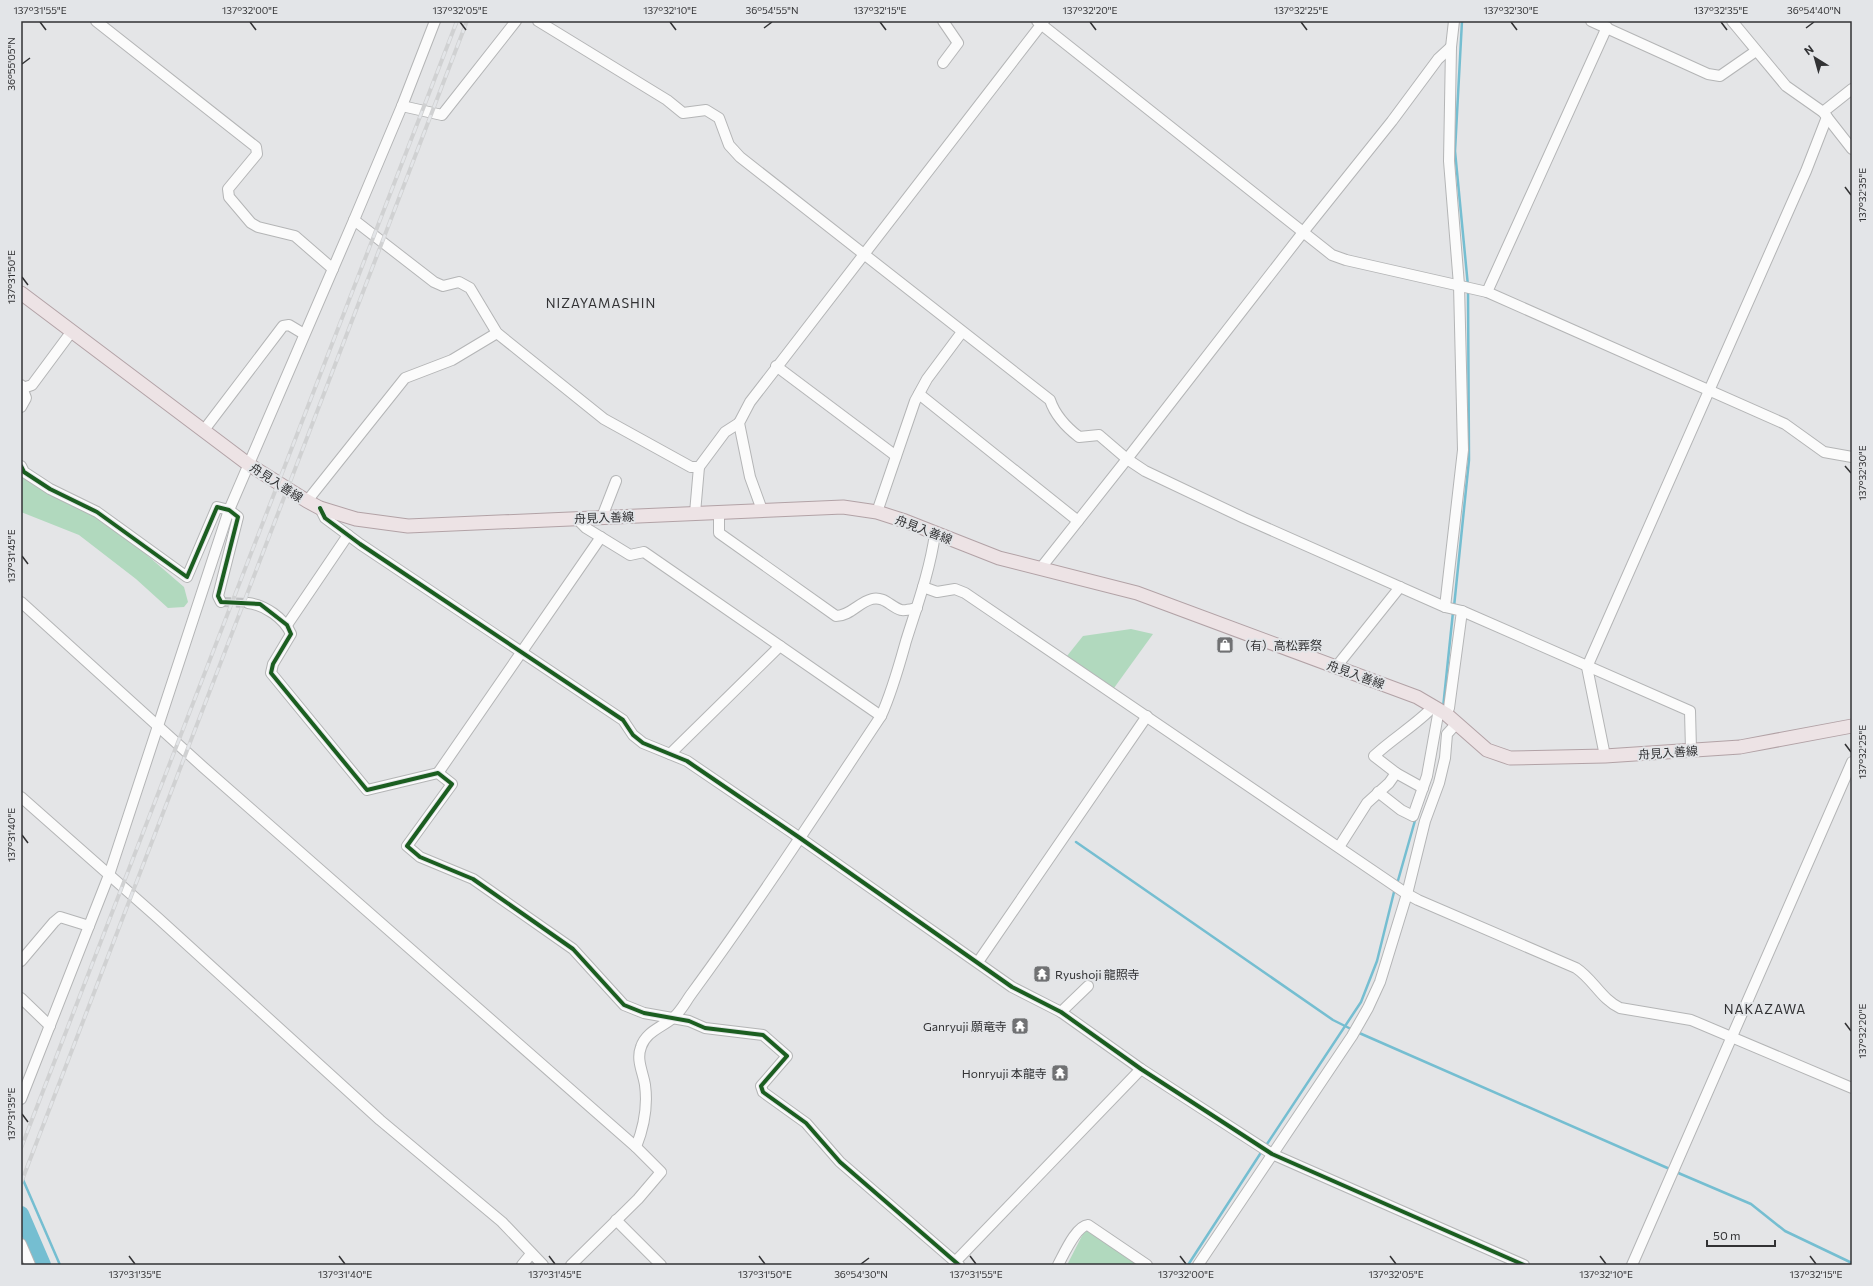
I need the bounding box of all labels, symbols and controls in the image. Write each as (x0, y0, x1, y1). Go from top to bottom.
text: 137°31'55"E (13, 4, 67, 16)
text: 137°32'00"E (222, 4, 278, 16)
text: 137°32'05"E (432, 4, 488, 16)
text: 137°32'10"E (643, 4, 697, 16)
text: 36°54'55"N (746, 4, 798, 16)
text: 137°32'15"E (854, 4, 907, 16)
text: 137°32'20"E (1063, 4, 1118, 16)
text: 137°32'25"E (1274, 4, 1328, 16)
text: 137°32'30"E (1483, 4, 1539, 16)
text: 137°32'35"E (1694, 4, 1748, 16)
text: 36°54'40"N (1787, 4, 1841, 16)
text: 36°55'05"N (5, 37, 17, 91)
north arrow (1795, 38, 1835, 78)
text: N (1801, 42, 1816, 57)
text: 137°32'35"E (1856, 168, 1868, 222)
text: 137°31'50"E (5, 250, 17, 304)
district label: NIZAYAMASHIN (546, 295, 656, 311)
text: 137°32'30"E (1856, 445, 1868, 501)
street label: 舟見入善線 (248, 460, 306, 504)
street label: 舟見入善線 (574, 509, 634, 525)
street label: 舟見入善線 (893, 512, 955, 546)
text: 137°31'45"E (5, 529, 17, 583)
shop icon: （有）高松葬祭 (1215, 635, 1235, 655)
place label: （有）高松葬祭 (1238, 638, 1322, 652)
street label: 舟見入善線 (1325, 657, 1387, 691)
text: 137°32'25"E (1856, 725, 1868, 779)
street label: 舟見入善線 (1638, 743, 1698, 761)
text: 137°31'40"E (5, 808, 17, 862)
temple icon: Ryushoji 龍照寺 (1032, 964, 1052, 984)
place label: Ryushoji 龍照寺 (1055, 967, 1140, 981)
district label: NAKAZAWA (1724, 1001, 1806, 1017)
text: 137°32'20"E (1856, 1003, 1868, 1058)
temple icon: Ganryuji 願竜寺 (1010, 1016, 1030, 1036)
place label: Ganryuji 願竜寺 (923, 1019, 1007, 1033)
temple icon: Honryuji 本龍寺 (1050, 1063, 1070, 1083)
place label: Honryuji 本龍寺 (962, 1066, 1047, 1080)
text: 137°31'35"E (5, 1087, 17, 1141)
scale bar (1707, 1222, 1775, 1248)
text: 50 m (1713, 1228, 1741, 1242)
text: 137°31'35"E (108, 1268, 162, 1280)
text: 137°31'40"E (318, 1268, 372, 1280)
text: 137°31'45"E (528, 1268, 582, 1280)
text: 137°31'50"E (738, 1268, 792, 1280)
text: 36°54'30"N (834, 1268, 888, 1280)
text: 137°31'55"E (949, 1268, 1003, 1280)
text: 137°32'00"E (1158, 1268, 1214, 1280)
text: 137°32'05"E (1368, 1268, 1424, 1280)
text: 137°32'10"E (1579, 1268, 1633, 1280)
text: 137°32'15"E (1790, 1268, 1843, 1280)

